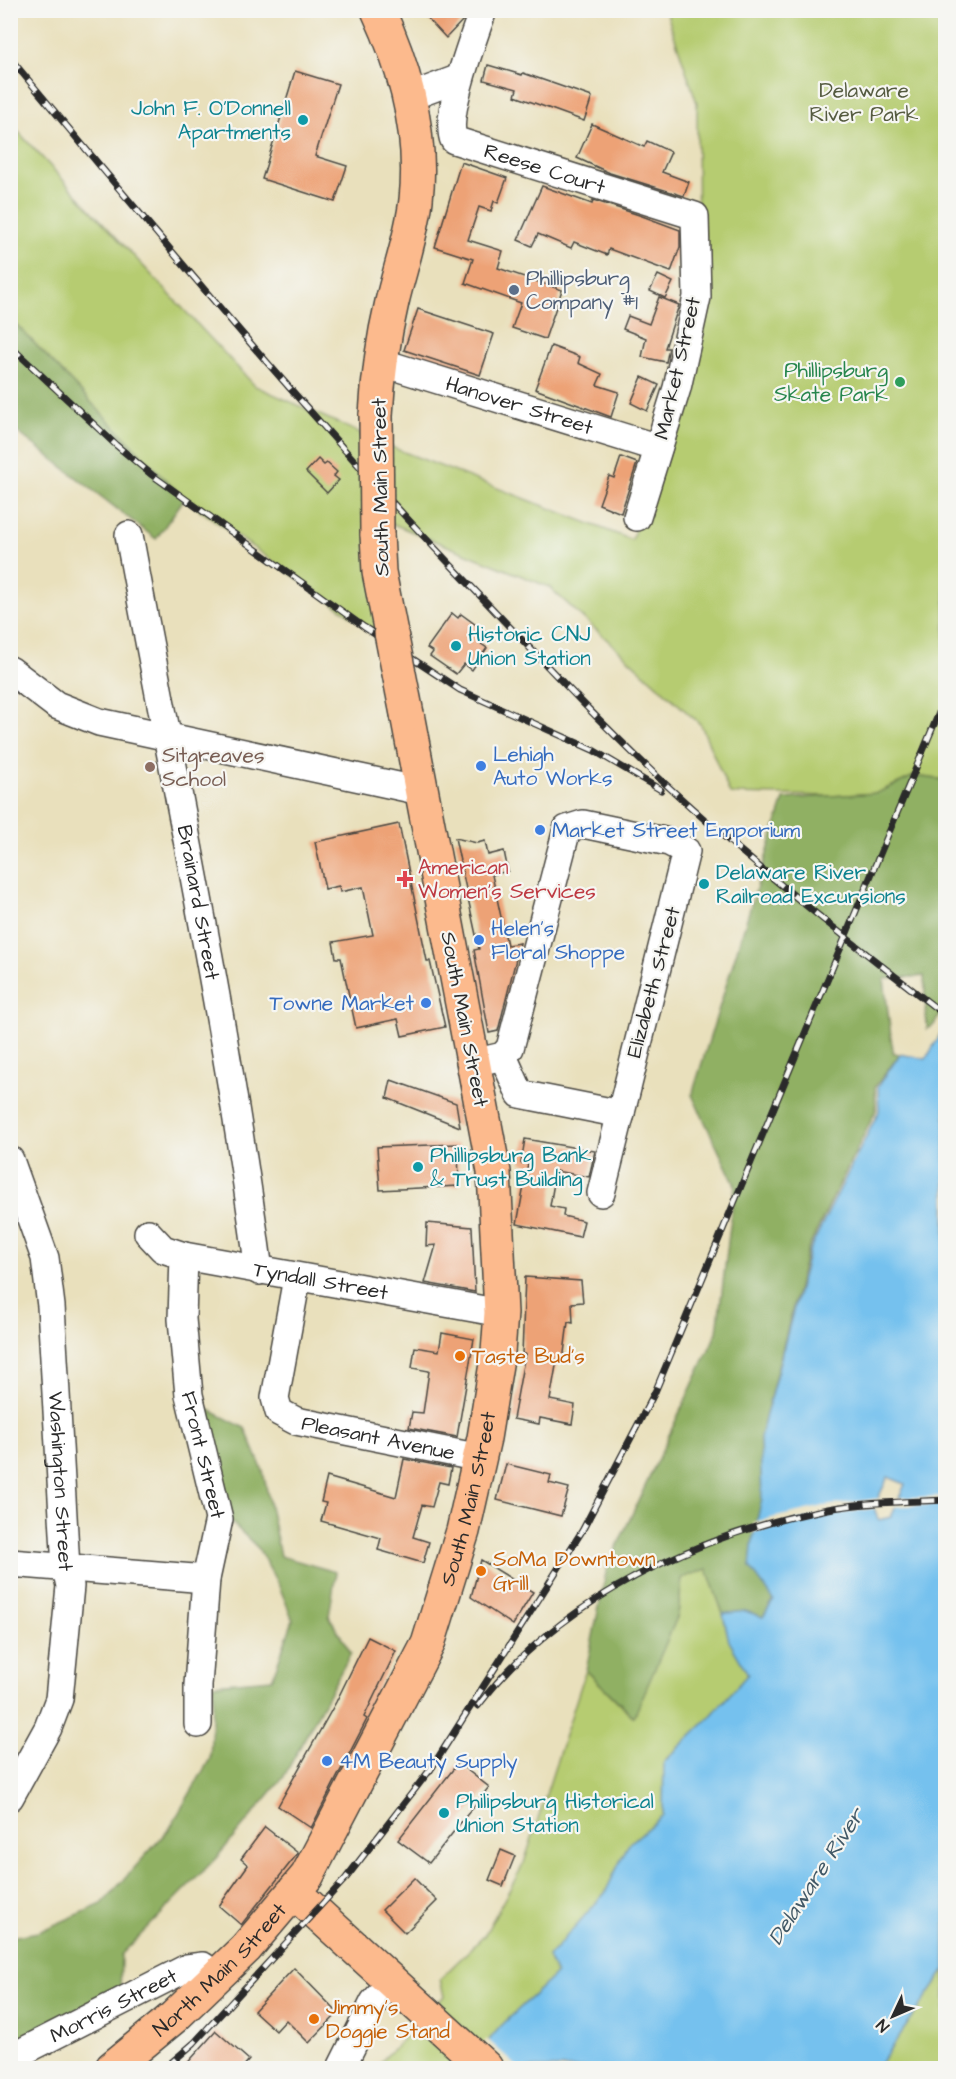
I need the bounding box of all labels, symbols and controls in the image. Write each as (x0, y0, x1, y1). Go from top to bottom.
park label: Delaware River Park (810, 76, 919, 129)
place label: John F. O'Donnell Apartments (131, 94, 291, 148)
marker: John F. O'Donnell Apartments (296, 113, 310, 127)
street label: Reese Court (480, 136, 609, 202)
place label: Phillipsburg Company #1 (526, 264, 638, 319)
marker: Phillipsburg Company #1 (507, 283, 521, 297)
street label: Market Street (647, 293, 708, 442)
place label: Phillipsburg Skate Park (774, 356, 888, 409)
street label: Hanover Street (442, 369, 597, 442)
marker: Phillipsburg Skate Park (893, 375, 907, 389)
street label: South Main Street (364, 397, 397, 576)
place label: Historic CNJ Union Station (468, 620, 591, 673)
marker: Historic CNJ Union Station (449, 639, 463, 653)
place label: Lehigh Auto Works (493, 740, 612, 793)
place label: Sitgreaves School (162, 741, 264, 794)
marker: Lehigh Auto Works (474, 759, 488, 773)
marker: Sitgreaves School (143, 760, 157, 774)
place label: Market Street Emporium (552, 816, 801, 846)
street label: Brainard Street (170, 823, 227, 983)
marker: Market Street Emporium (533, 823, 547, 837)
place label: American Women's Services (418, 853, 596, 906)
place label: Delaware River Railroad Excursions (716, 858, 906, 911)
marker: American Women's Services (396, 870, 414, 888)
marker: Delaware River Railroad Excursions (697, 877, 711, 891)
street label: Elizabeth Street (619, 903, 688, 1061)
place label: Helen's Floral Shoppe (491, 914, 625, 968)
street label: South Main Street (433, 929, 496, 1110)
marker: Helen's Floral Shoppe (472, 933, 486, 947)
place label: Towne Market (269, 989, 415, 1018)
marker: Towne Market (419, 996, 433, 1010)
place label: Phillipsburg Bank & Trust Building (430, 1141, 591, 1196)
marker: Phillipsburg Bank & Trust Building (411, 1160, 425, 1174)
street label: Tyndall Street (251, 1255, 391, 1308)
place label: Taste Bud's (472, 1342, 585, 1371)
marker: Taste Bud's (453, 1349, 467, 1363)
street label: Front Street (174, 1388, 233, 1522)
street label: Washington Street (41, 1391, 80, 1572)
street label: Pleasant Avenue (299, 1409, 458, 1468)
street label: South Main Street (433, 1409, 503, 1589)
place label: SoMa Downtown Grill (493, 1545, 655, 1598)
marker: SoMa Downtown Grill (474, 1564, 488, 1578)
place label: 4M Beauty Supply (339, 1747, 518, 1778)
marker: 4M Beauty Supply (320, 1754, 334, 1768)
place label: Philipsburg Historical Union Station (456, 1787, 654, 1840)
water label: Delaware River (760, 1800, 874, 1951)
marker: Philipsburg Historical Union Station (437, 1806, 451, 1820)
street label: North Main Street (147, 1896, 294, 2044)
street label: Morris Street (45, 1961, 183, 2050)
north arrow (863, 1986, 923, 2046)
place label: Jimmy's Doggie Stand (326, 1993, 450, 2048)
marker: Jimmy's Doggie Stand (307, 2012, 321, 2026)
text: N (872, 2014, 894, 2037)

